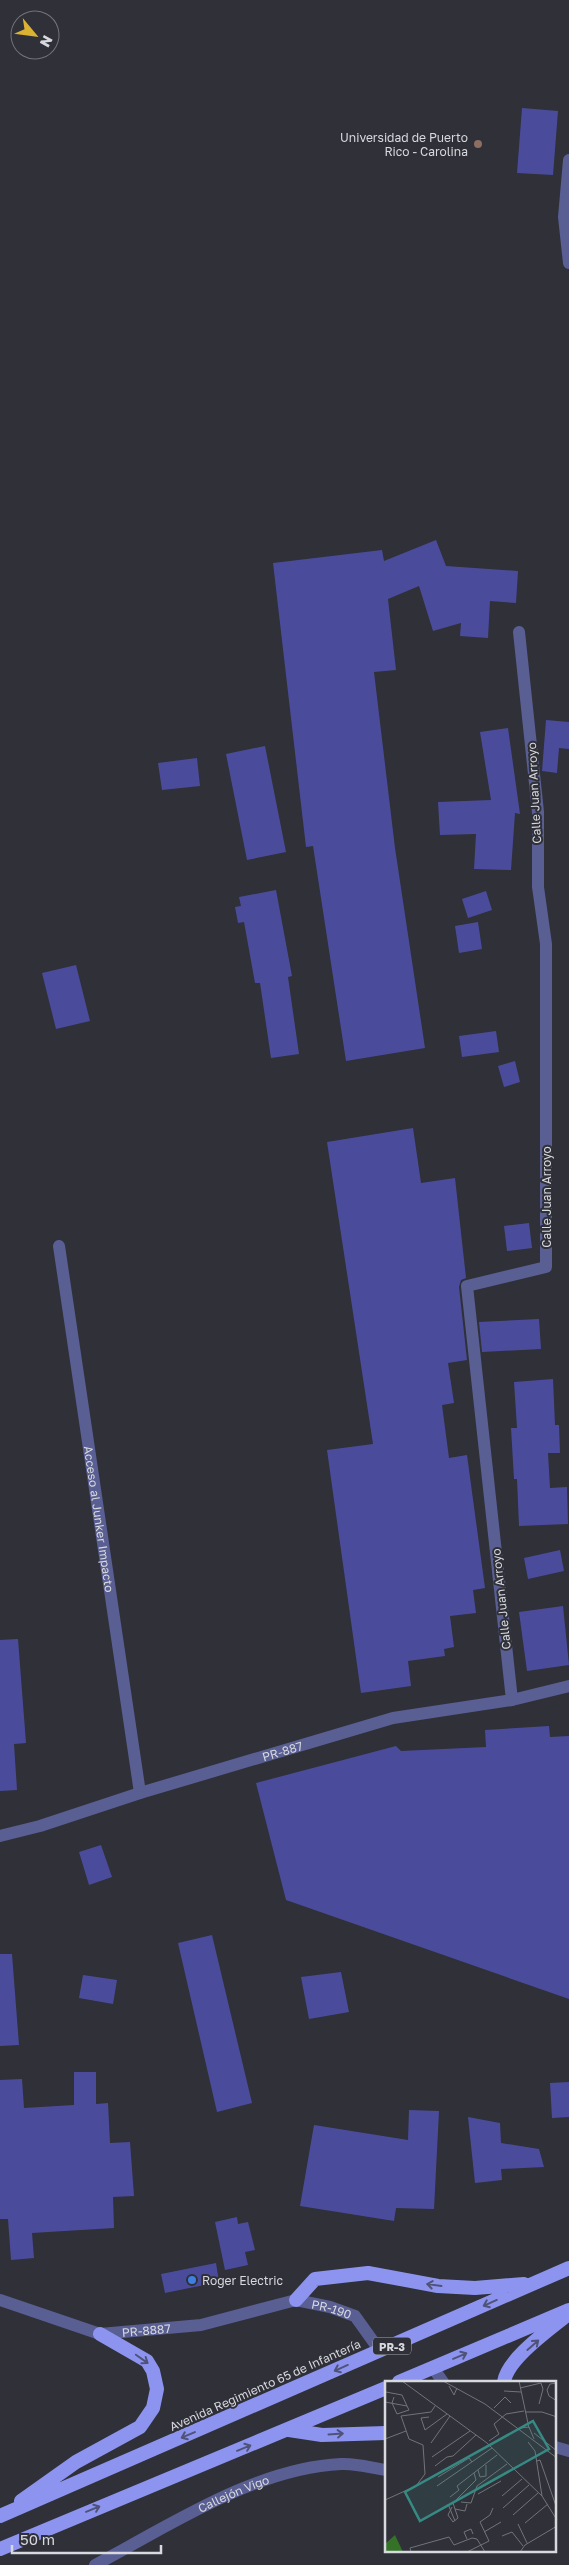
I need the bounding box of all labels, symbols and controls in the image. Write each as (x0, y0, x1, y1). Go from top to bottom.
north arrow (10, 10, 60, 60)
text: N (37, 33, 57, 50)
place label: Universidad de Puerto Rico - Carolina (340, 130, 468, 159)
marker: Universidad de Puerto Rico - Carolina (472, 138, 484, 150)
street label: Calle Juan Arroyo (524, 742, 544, 844)
street label: Calle Juan Arroyo (539, 1146, 554, 1248)
street label: Acceso al Junker Impacto (81, 1445, 118, 1593)
street label: Calle Juan Arroyo (488, 1548, 514, 1650)
street label: PR-887 (260, 1738, 304, 1764)
place label: Roger Electric (202, 2273, 283, 2288)
marker: Roger Electric (186, 2274, 198, 2286)
one-way arrow (426, 2280, 442, 2290)
street label: PR-190 (310, 2296, 354, 2322)
one-way arrow (483, 2299, 498, 2309)
street label: PR-8887 (121, 2320, 171, 2340)
street label: Avenida Regimiento 65 de Infantería (167, 2336, 363, 2434)
road number: PR-3 (373, 2338, 411, 2354)
one-way arrow (526, 2339, 539, 2351)
one-way arrow (452, 2351, 467, 2361)
one-way arrow (135, 2354, 149, 2364)
one-way arrow (334, 2364, 349, 2374)
inset map (385, 2381, 556, 2552)
one-way arrow (328, 2429, 344, 2438)
one-way arrow (181, 2430, 196, 2440)
one-way arrow (236, 2443, 251, 2452)
street label: Callejón Vigo (195, 2472, 271, 2515)
one-way arrow (85, 2504, 100, 2513)
scale bar (12, 2522, 161, 2554)
text: 50 m (20, 2530, 55, 2548)

